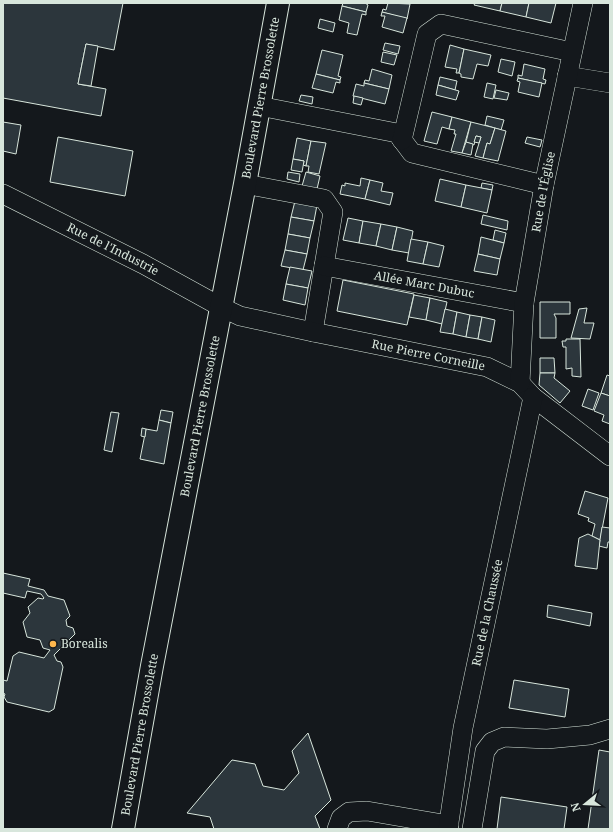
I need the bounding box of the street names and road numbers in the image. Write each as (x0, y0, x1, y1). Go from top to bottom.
street label: Boulevard Pierre Brossolette (237, 16, 283, 180)
street label: Rue de l'Église (527, 150, 559, 233)
street label: Rue de l'Industrie (64, 218, 162, 279)
street label: Allée Marc Dubuc (373, 266, 476, 302)
street label: Boulevard Pierre Brossolette (176, 334, 224, 498)
street label: Rue Pierre Corneille (370, 335, 487, 374)
street label: Rue de la Chaussée (467, 558, 506, 667)
street label: Boulevard Pierre Brossolette (117, 652, 162, 817)

